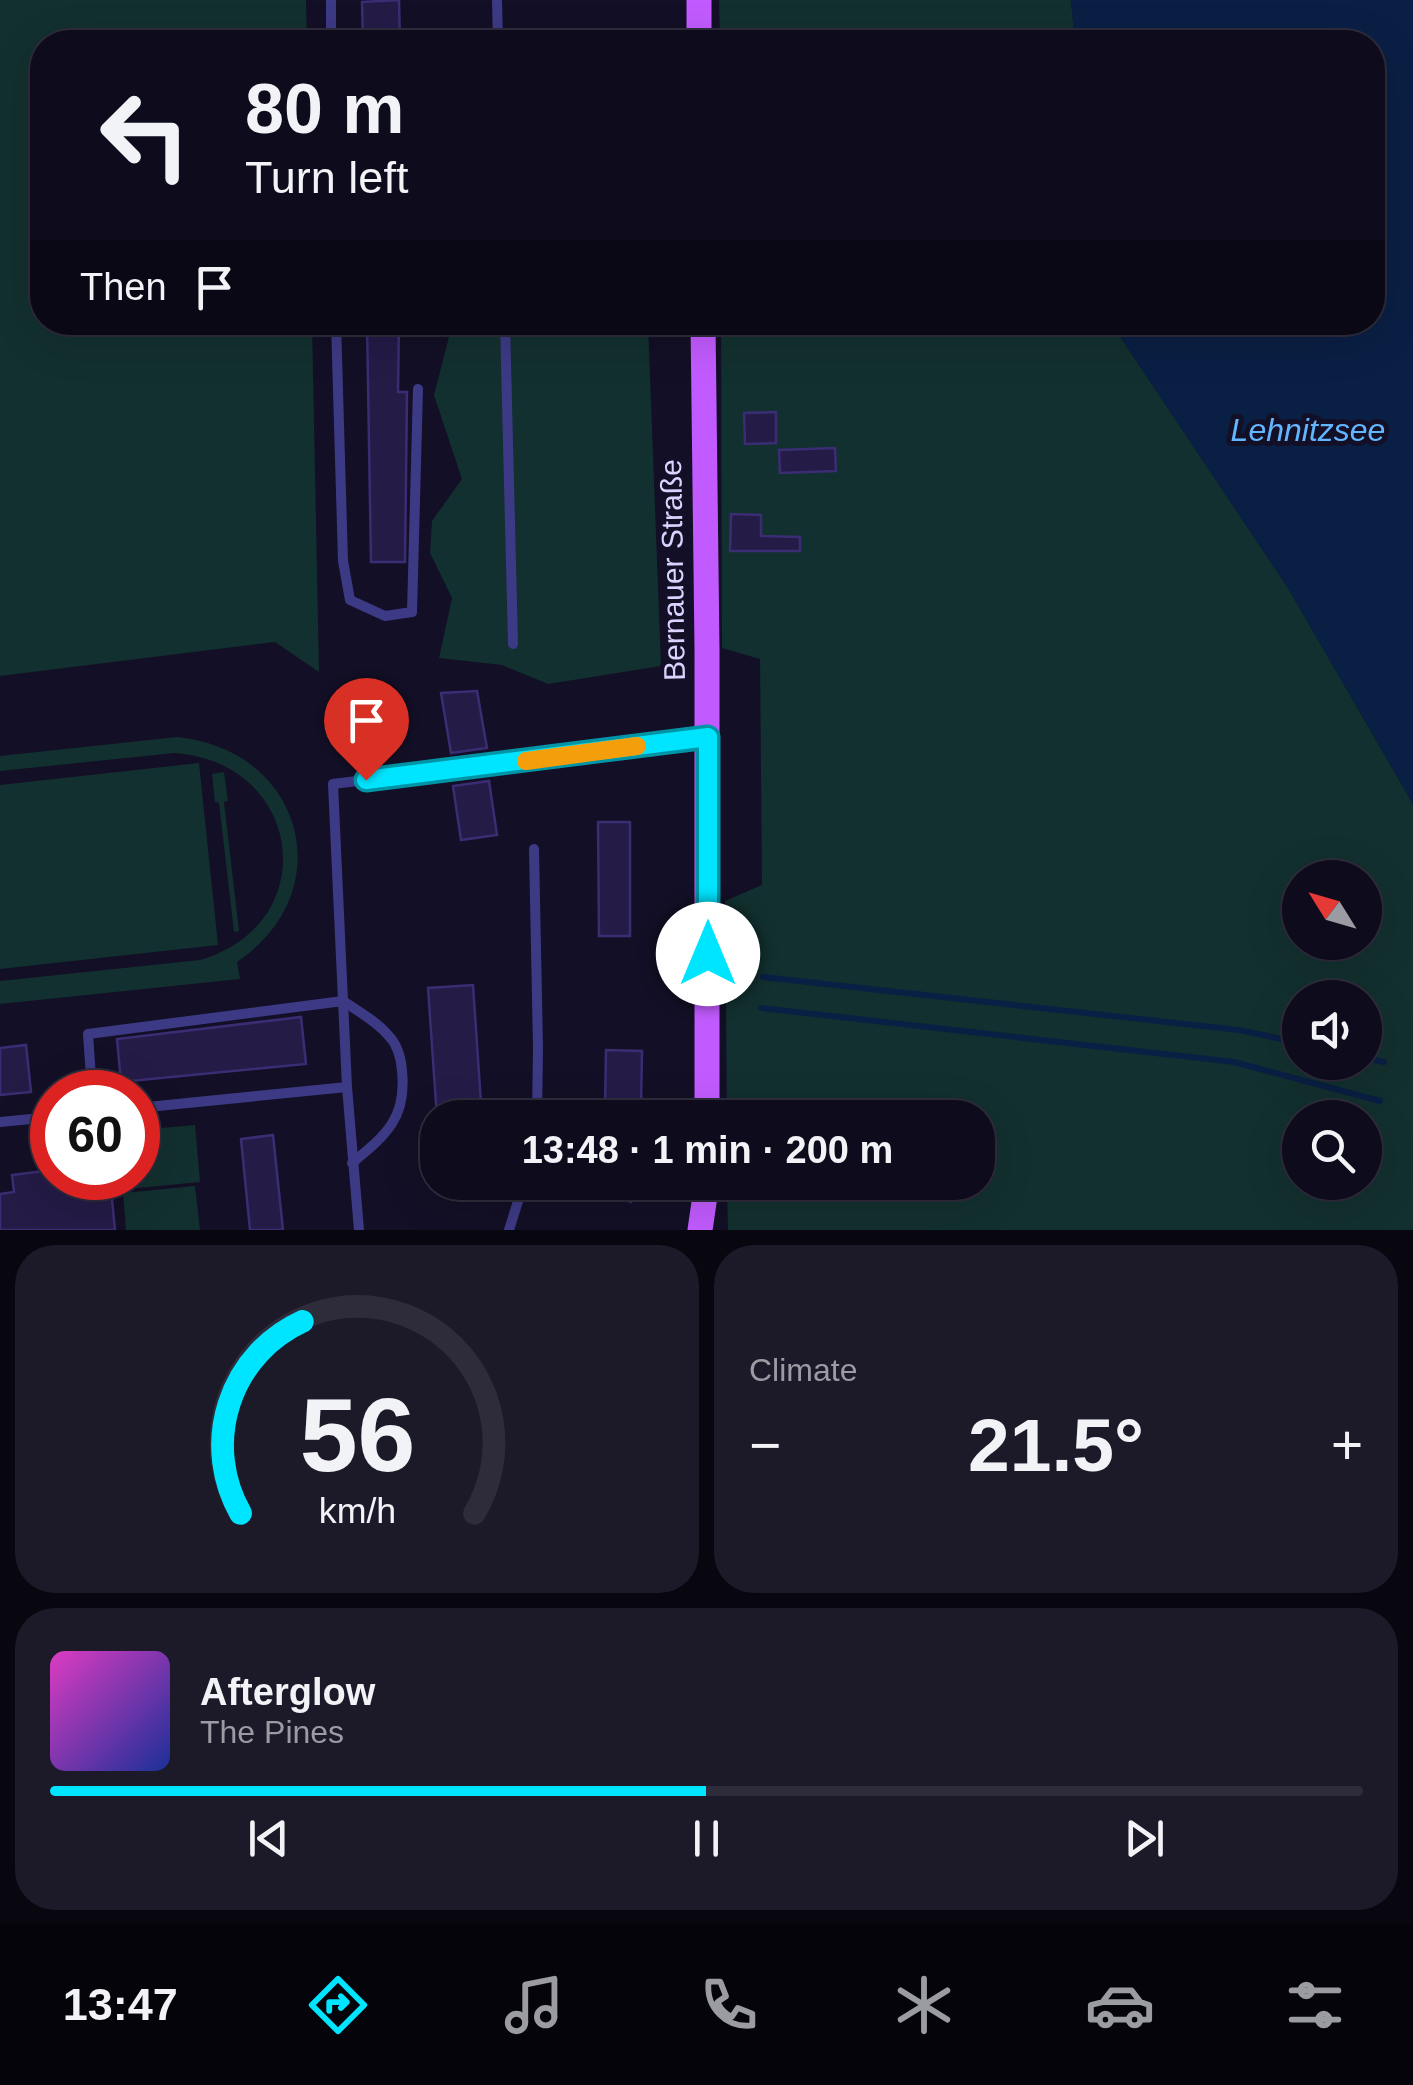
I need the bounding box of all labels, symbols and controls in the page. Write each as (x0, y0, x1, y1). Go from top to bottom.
icon: left (80, 70, 210, 200)
text: 80 m (245, 70, 405, 148)
text: Turn left (245, 152, 408, 203)
icon: arrive (187, 260, 242, 315)
text: Then (80, 266, 167, 308)
water label: Lehnitzsee (1231, 412, 1385, 448)
street label: Bernauer Straße (654, 459, 691, 681)
pin (324, 678, 409, 781)
icon: arrive (339, 693, 394, 748)
north arrow (1282, 860, 1382, 960)
map controls (1282, 860, 1382, 1200)
position arrow (656, 902, 760, 1006)
button: sound (1282, 980, 1382, 1080)
speed limit sign: 60 (30, 1070, 160, 1200)
button: search (1282, 1100, 1382, 1200)
text: 13:48 · 1 min · 200 m (522, 1129, 893, 1171)
text: Climate (749, 1352, 857, 1388)
text: 56 (299, 1377, 415, 1493)
text: 21.5° (968, 1403, 1144, 1487)
text: − (749, 1414, 781, 1476)
text: + (1331, 1414, 1363, 1476)
text: km/h (318, 1491, 396, 1531)
text: Afterglow (200, 1671, 375, 1713)
text: The Pines (200, 1714, 344, 1750)
icon: previous (241, 1811, 296, 1866)
icon: pause (679, 1811, 734, 1866)
icon: next (1117, 1811, 1172, 1866)
icon: directions (303, 1970, 373, 2040)
icon: music (499, 1970, 569, 2040)
icon: phone (694, 1970, 764, 2040)
icon: climate (889, 1970, 959, 2040)
icon: car (1085, 1970, 1155, 2040)
icon: filters (1280, 1970, 1350, 2040)
text: 13:47 (63, 1979, 178, 2030)

